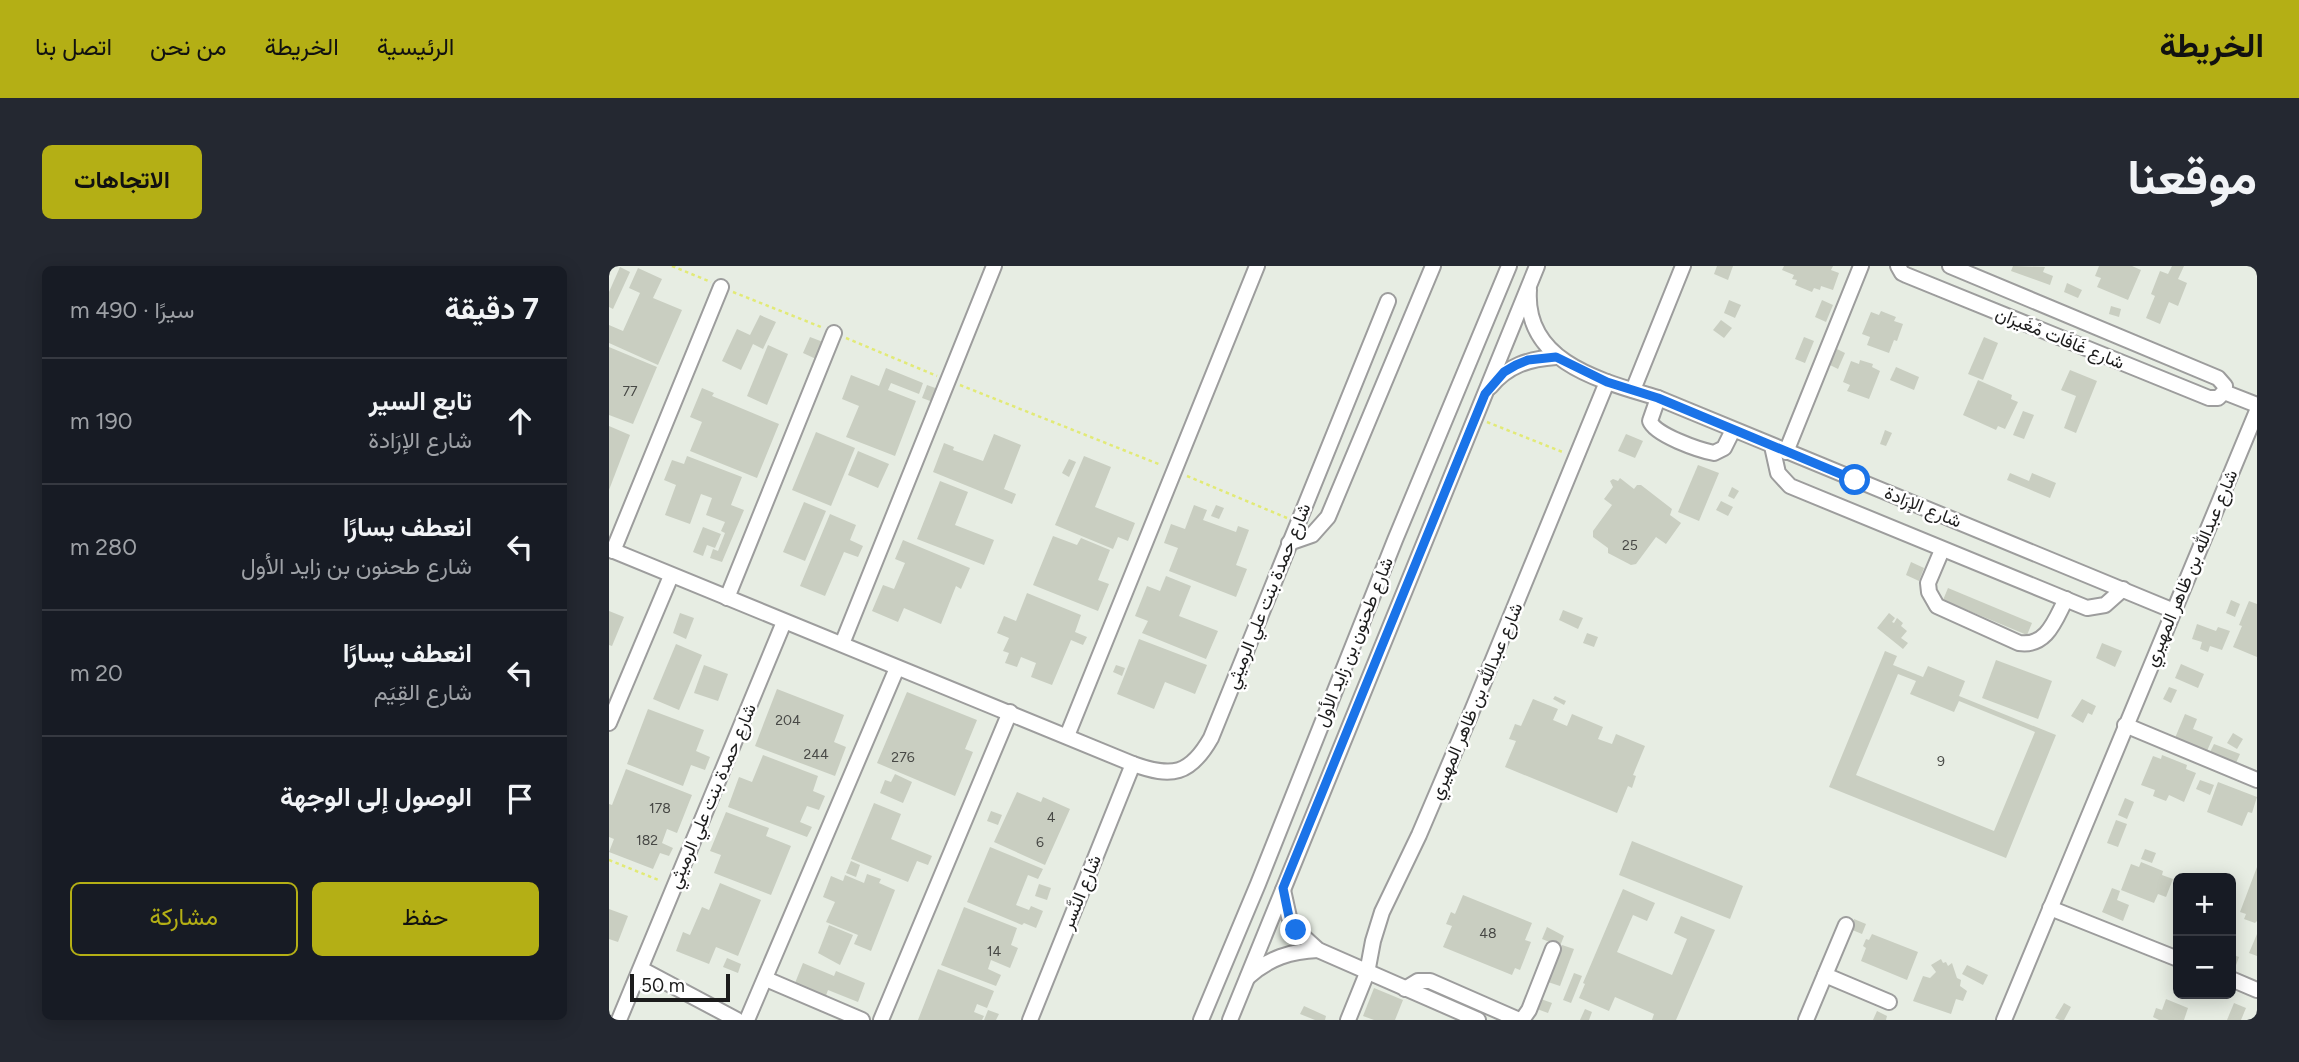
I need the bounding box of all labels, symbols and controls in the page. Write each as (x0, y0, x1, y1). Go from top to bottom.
text: الخريطة (2160, 26, 2264, 65)
text: اتصل بنا (35, 32, 112, 61)
text: من نحن (150, 32, 227, 61)
text: الخريطة (265, 32, 339, 61)
text: الرئيسية (377, 32, 454, 61)
button: الاتجاهات (42, 145, 202, 219)
text: موقعنا (2127, 147, 2257, 206)
text: 7 دقيقة (444, 290, 539, 327)
text: سيرًا · 490 m (70, 296, 194, 324)
street label: شارع غَافَات مْغَيرَان (1992, 302, 2128, 375)
house number: 77 (622, 383, 638, 400)
text: تابع السير (369, 385, 472, 417)
icon: ahead (501, 402, 539, 440)
text: 190 m (70, 407, 133, 435)
text: شارع الإرَادة (368, 426, 472, 454)
route start (1839, 464, 1870, 495)
street label: شارع عبدالله بن ظاهر المهيري (2140, 466, 2246, 671)
street label: شارع الإرَادة (1881, 482, 1965, 533)
street label: شارع حمدة بنت علي الرميثي (1221, 500, 1319, 694)
text: انعطف يسارًا (343, 511, 472, 543)
icon: left (501, 528, 539, 566)
text: 280 m (70, 533, 137, 561)
house number: 25 (1622, 537, 1638, 554)
text: شارع طحنون بن زايد الأول (241, 552, 472, 580)
street label: شارع طحنون بن زايد الأول (1310, 554, 1399, 730)
street label: شارع عبدالله بن ظاهر المهيري (1425, 599, 1531, 804)
text: انعطف يسارًا (343, 637, 472, 669)
icon: left (501, 654, 539, 692)
text: 20 m (70, 659, 123, 687)
text: شارع القِيَم (374, 678, 472, 706)
street label: شارع حمدة بنت علي الرميثي (663, 700, 765, 893)
house number: 204 (775, 712, 801, 729)
house number: 244 (803, 746, 829, 763)
house number: 276 (891, 749, 915, 766)
house number: 9 (1937, 753, 1945, 770)
icon: arrive (501, 780, 539, 818)
text: الوصول إلى الوجهة (280, 781, 472, 813)
house number: 178 (649, 800, 671, 817)
house number: 4 (1047, 809, 1056, 826)
house number: 182 (636, 832, 658, 849)
house number: 6 (1036, 834, 1044, 851)
street label: شارع النَّسر (1056, 852, 1107, 934)
map controls (2173, 873, 2236, 999)
button: + (2173, 873, 2236, 936)
button: مشاركة (70, 882, 298, 956)
button: حفظ (312, 882, 539, 956)
route end (1280, 914, 1311, 945)
house number: 48 (1479, 925, 1497, 942)
button: − (2173, 936, 2236, 999)
house number: 14 (987, 943, 1002, 960)
scale bar (630, 971, 730, 1003)
text: 50 m (641, 974, 685, 997)

